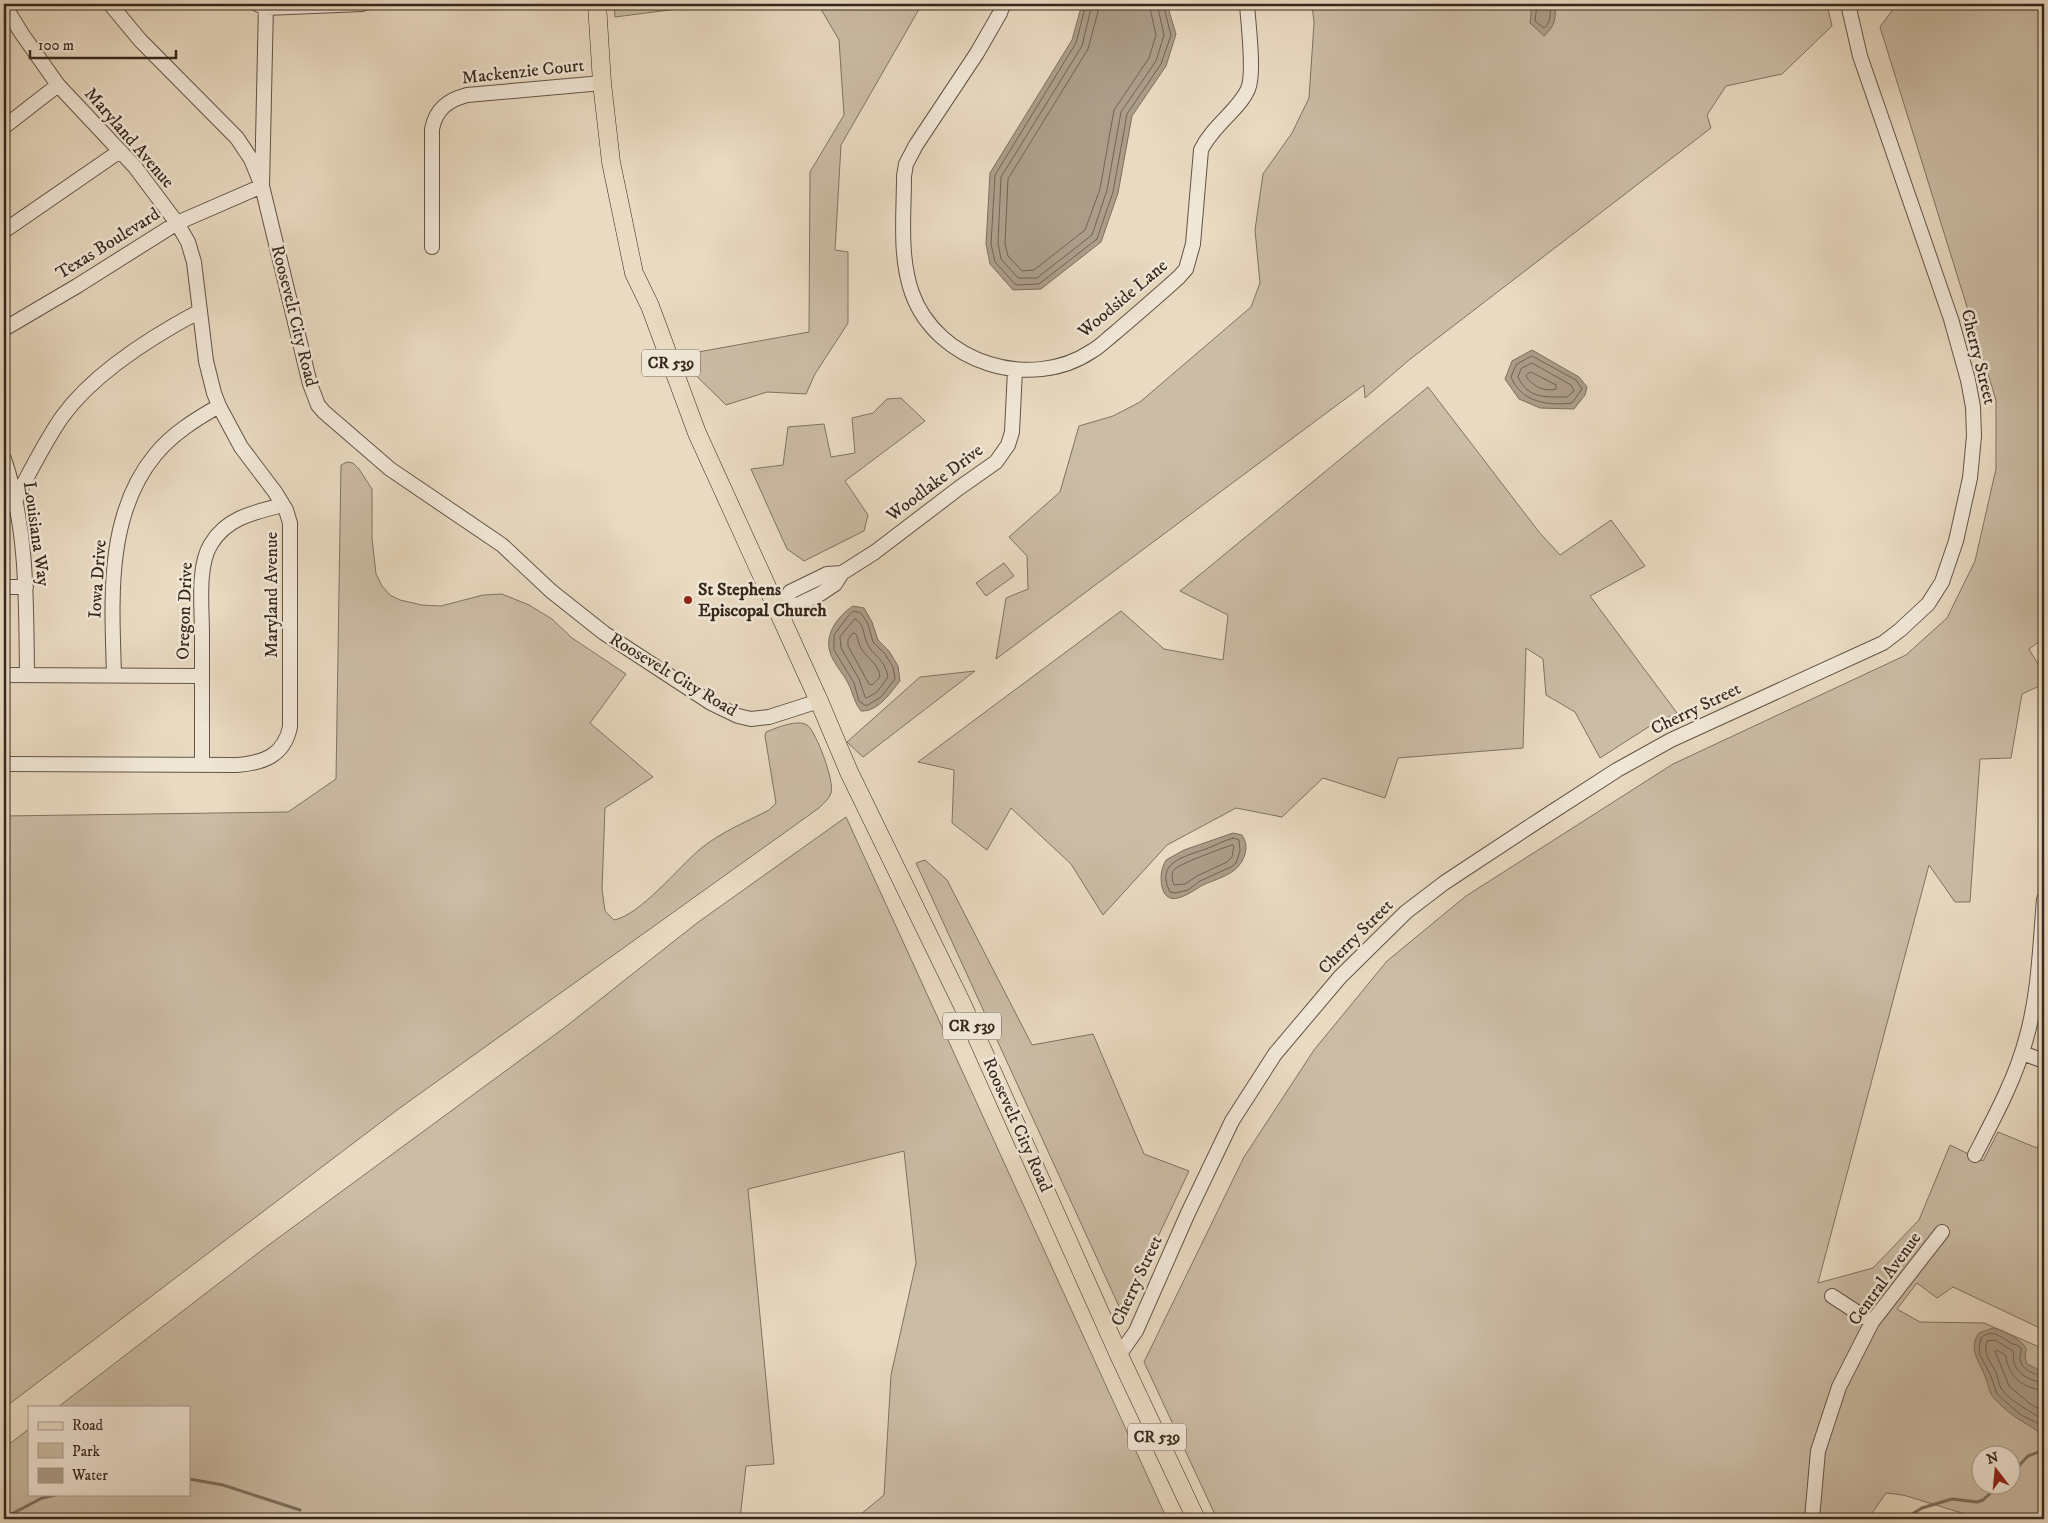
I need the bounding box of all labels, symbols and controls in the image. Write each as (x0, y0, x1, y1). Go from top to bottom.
scale bar (30, 28, 176, 60)
text: 100 m (38, 36, 74, 55)
street label: Mackenzie Court (461, 55, 586, 89)
street label: Maryland Avenue (79, 83, 179, 193)
street label: Texas Boulevard (52, 203, 164, 285)
street label: Roosevelt City Road (266, 243, 322, 389)
street label: Woodside Lane (1073, 255, 1172, 344)
street label: Cherry Street (1956, 307, 2000, 407)
road number: CR 539 (642, 349, 700, 376)
street label: Woodlake Drive (882, 440, 988, 527)
street label: Louisiana Way (18, 480, 54, 588)
street label: Maryland Avenue (261, 532, 283, 658)
street label: Iowa Drive (84, 539, 112, 619)
street label: Oregon Drive (172, 562, 198, 660)
place label: St Stephens Episcopal Church (698, 579, 827, 622)
marker: St Stephens Episcopal Church (682, 594, 694, 606)
street label: Roosevelt City Road (605, 628, 741, 722)
street label: Cherry Street (1648, 678, 1745, 740)
street label: Cherry Street (1314, 895, 1398, 979)
road number: CR 539 (943, 1012, 1001, 1040)
street label: Roosevelt City Road (977, 1054, 1057, 1196)
street label: Central Avenue (1844, 1228, 1926, 1330)
street label: Cherry Street (1106, 1232, 1168, 1330)
legend (28, 1406, 190, 1496)
text: Road (72, 1416, 104, 1435)
road number: CR 539 (1128, 1424, 1186, 1450)
text: Park (72, 1442, 101, 1461)
north arrow (1970, 1446, 2020, 1496)
text: N (1985, 1448, 2001, 1469)
text: Water (71, 1466, 108, 1485)

